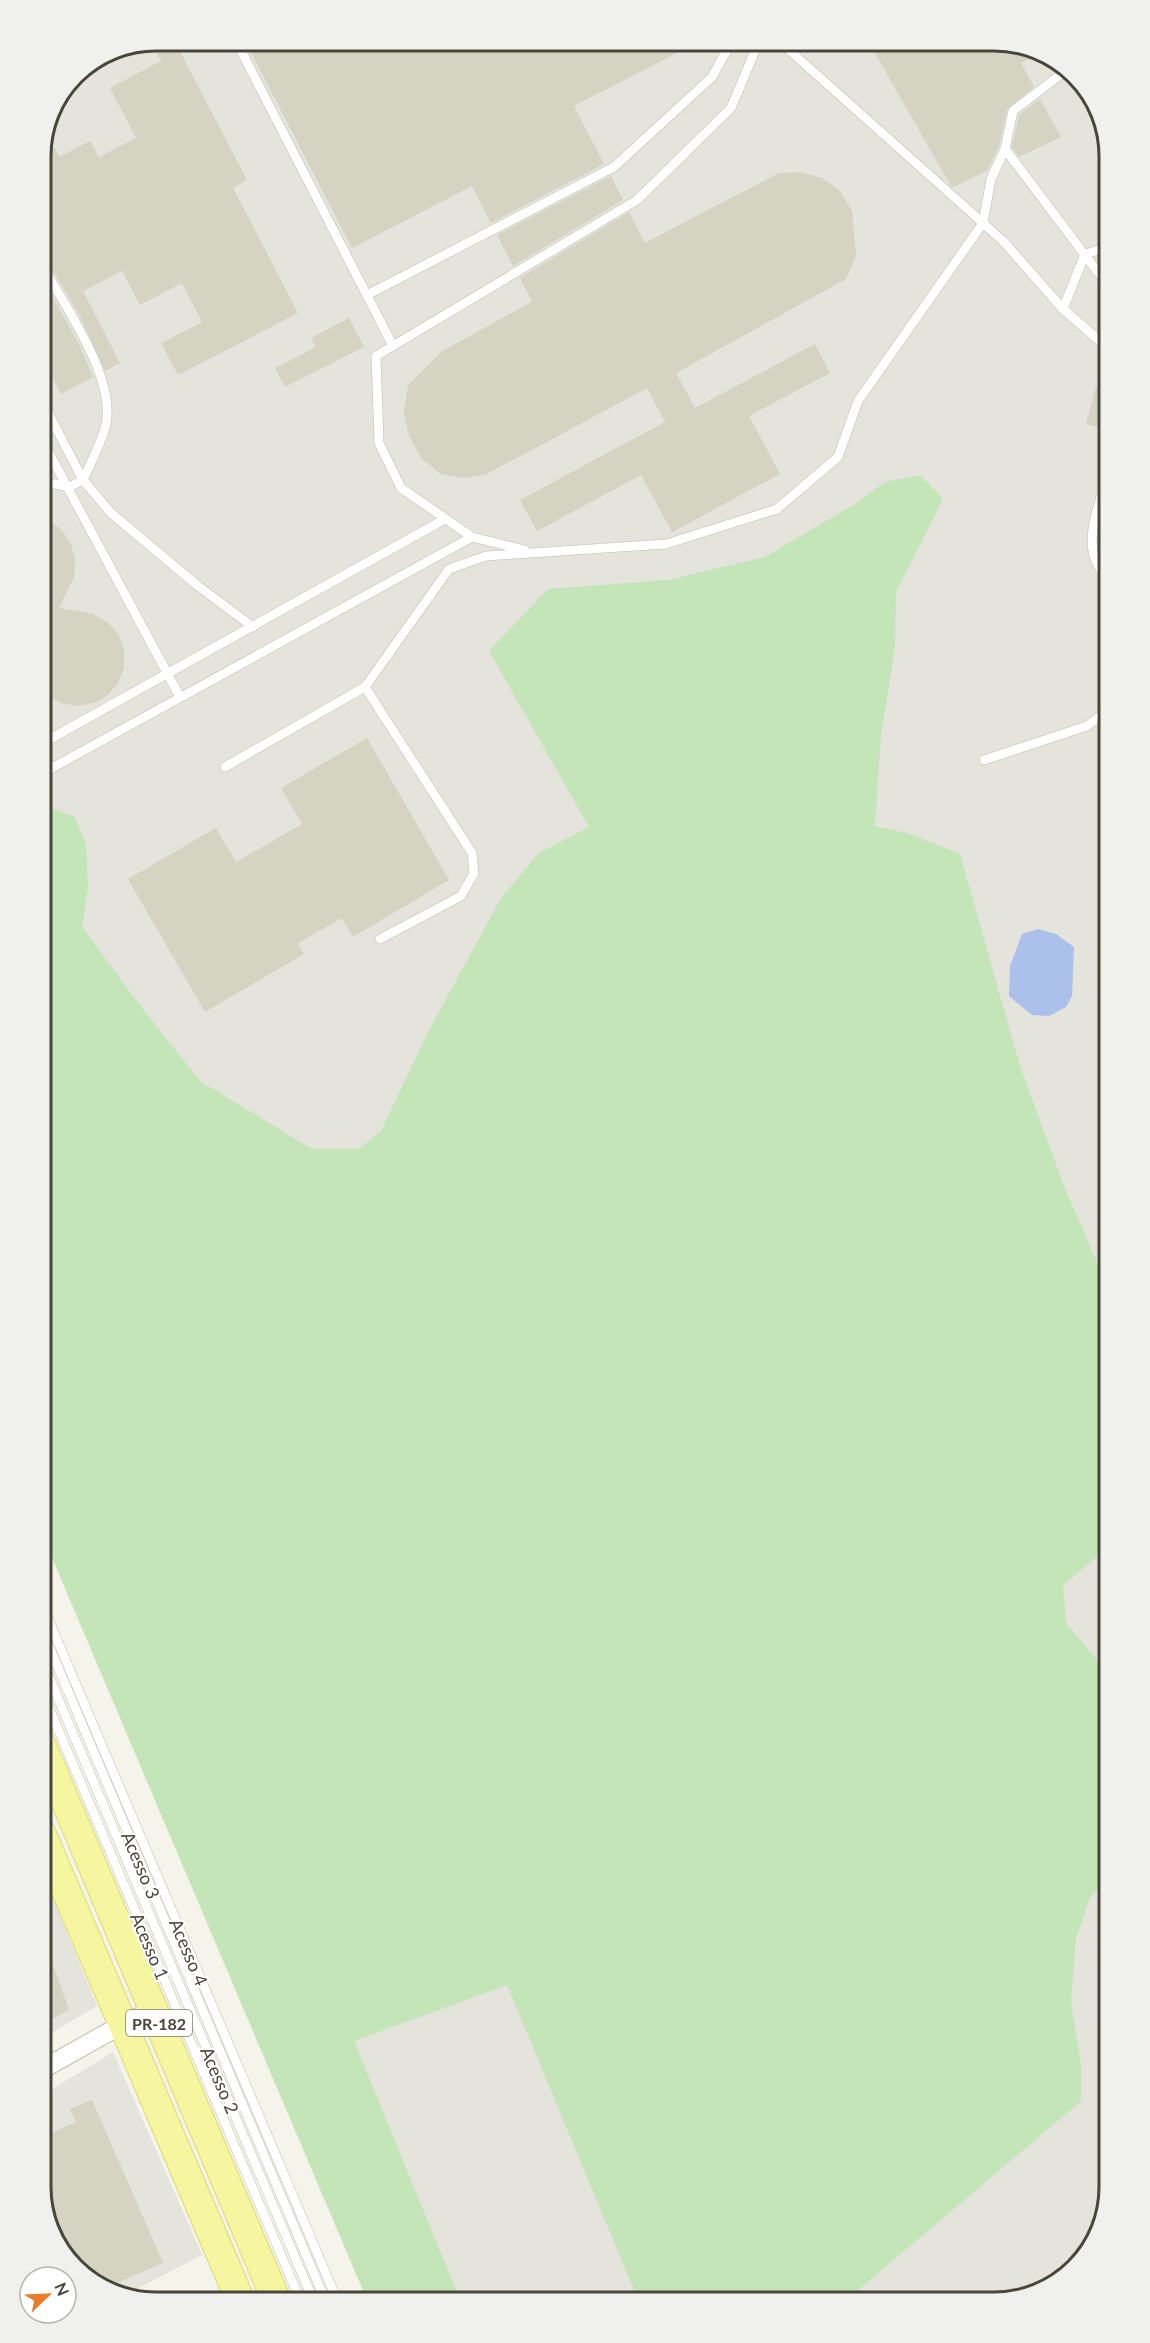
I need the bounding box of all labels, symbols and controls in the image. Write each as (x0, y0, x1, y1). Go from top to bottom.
street label: Acesso 3 (117, 1828, 165, 1902)
street label: Acesso 1 (126, 1909, 174, 1983)
street label: Acesso 4 (165, 1915, 213, 1989)
road number: PR-182 (126, 2010, 192, 2036)
street label: Acesso 2 (196, 2043, 244, 2117)
north arrow (18, 2265, 78, 2325)
text: N (51, 2280, 73, 2298)

